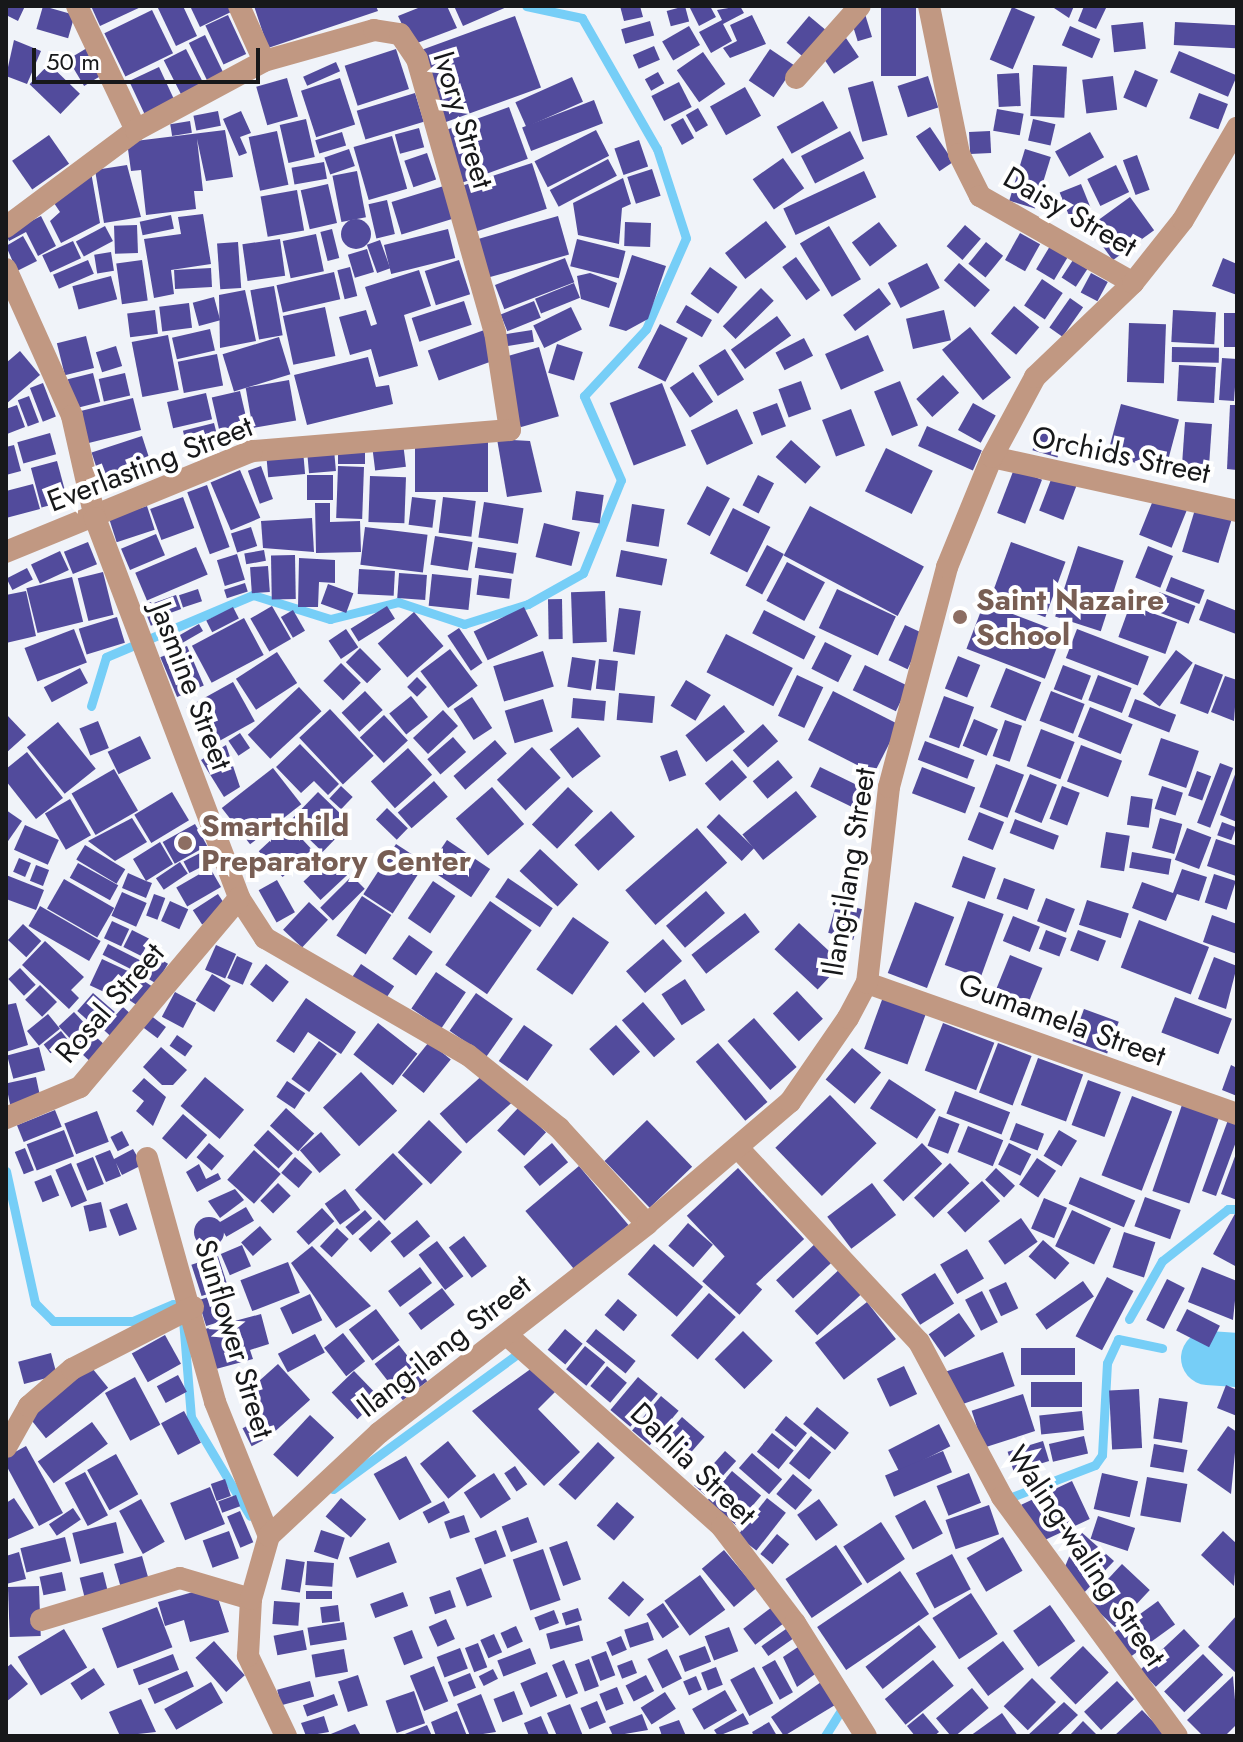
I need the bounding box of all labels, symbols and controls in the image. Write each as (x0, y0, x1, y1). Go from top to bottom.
scale bar (36, 32, 264, 82)
text: 50 m (46, 44, 100, 79)
street label: Ivory Street (425, 47, 501, 193)
street label: Daisy Street (997, 159, 1143, 265)
street label: Everlasting Street (42, 408, 258, 520)
street label: Orchids Street (1029, 419, 1213, 491)
place label: Saint Nazaire School (976, 582, 1164, 652)
street label: Jasmine Street (143, 597, 239, 775)
marker: Saint Nazaire School (951, 608, 969, 626)
street label: Ilang-ilang Street (815, 765, 883, 979)
place label: Smartchild Preparatory Center (201, 808, 471, 878)
marker: Smartchild Preparatory Center (176, 834, 194, 852)
street label: Rosal Street (48, 936, 172, 1070)
street label: Gumamela Street (954, 966, 1170, 1074)
street label: Sunflower Street (187, 1235, 281, 1443)
street label: Ilang-ilang Street (350, 1267, 538, 1425)
street label: Dahlia Street (623, 1395, 763, 1533)
street label: Waling-waling Street (999, 1439, 1173, 1673)

